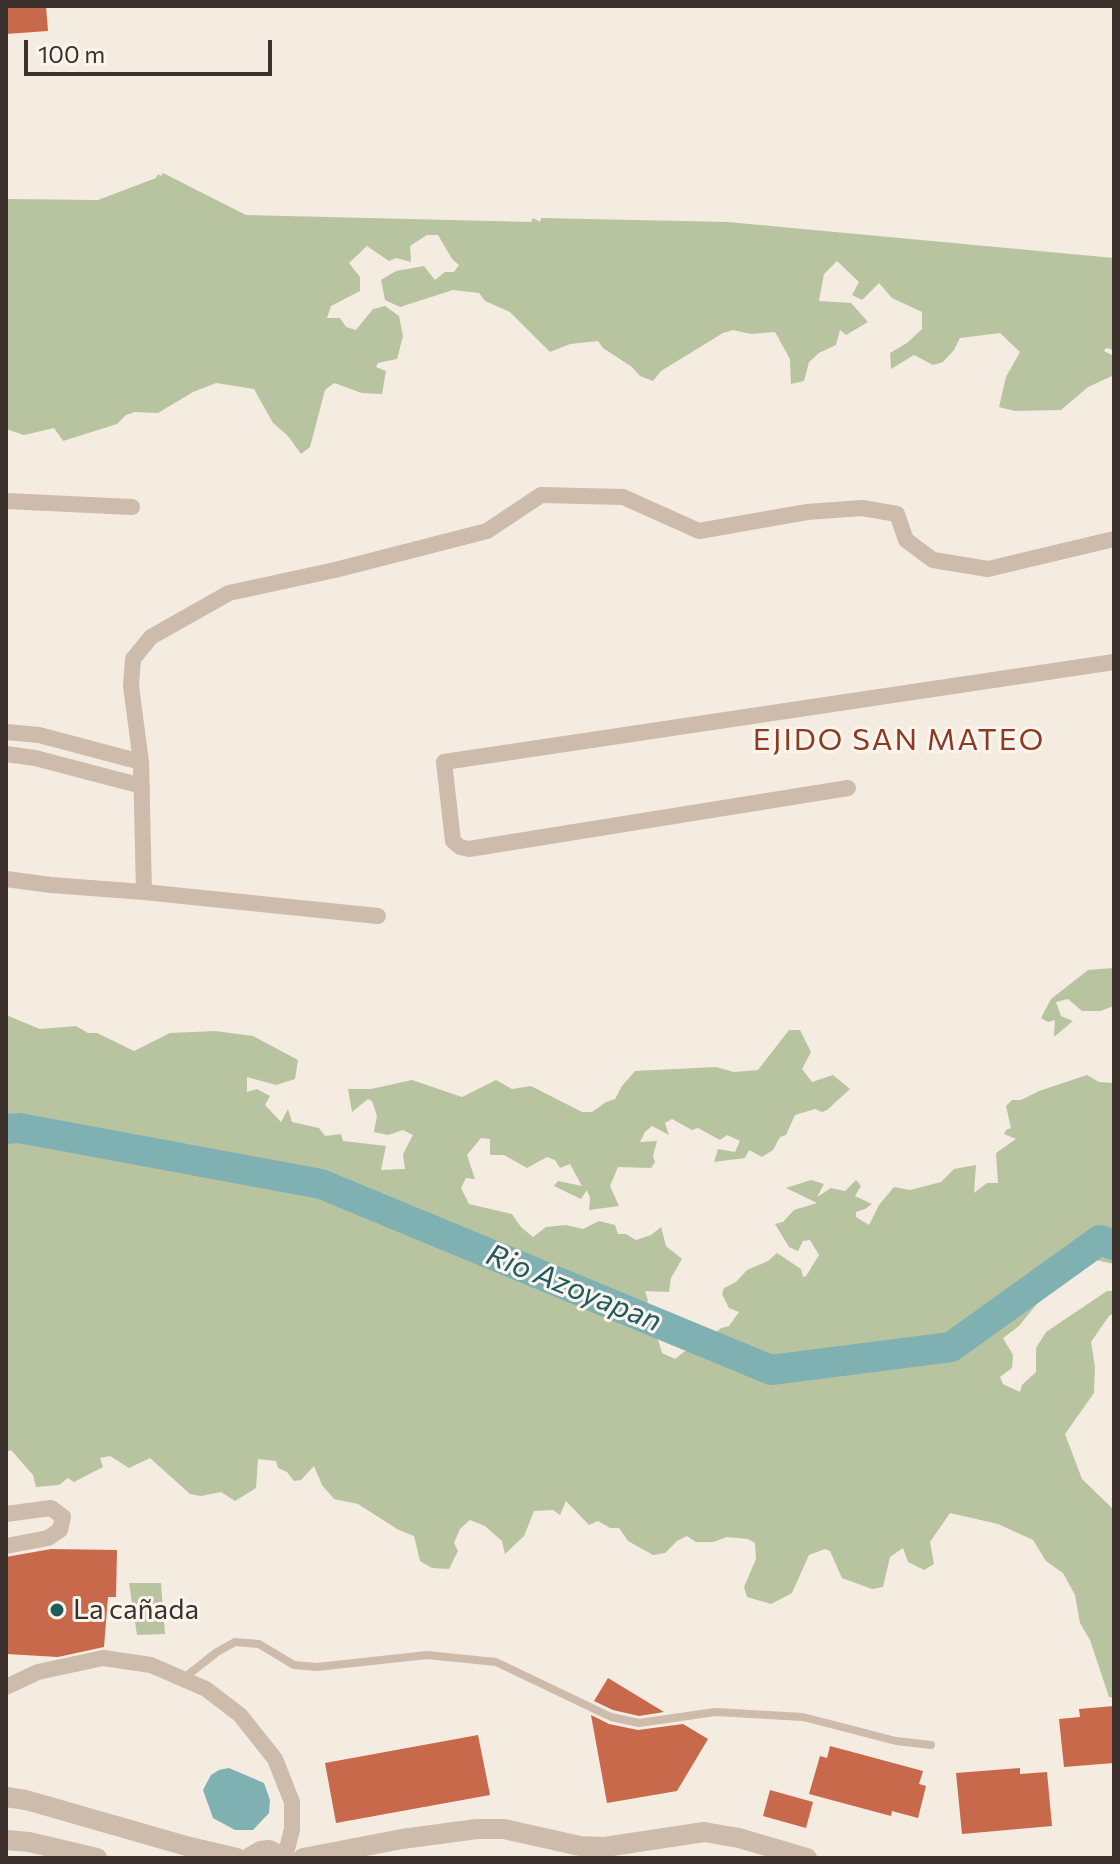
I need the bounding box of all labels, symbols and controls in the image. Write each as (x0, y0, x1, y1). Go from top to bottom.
scale bar (28, 24, 276, 74)
text: 100 m (38, 39, 105, 68)
district label: EJIDO SAN MATEO (753, 722, 1045, 758)
water label: Rio Azoyapan (481, 1237, 667, 1339)
place label: La cañada (73, 1593, 199, 1627)
marker: La cañada (48, 1601, 66, 1619)

